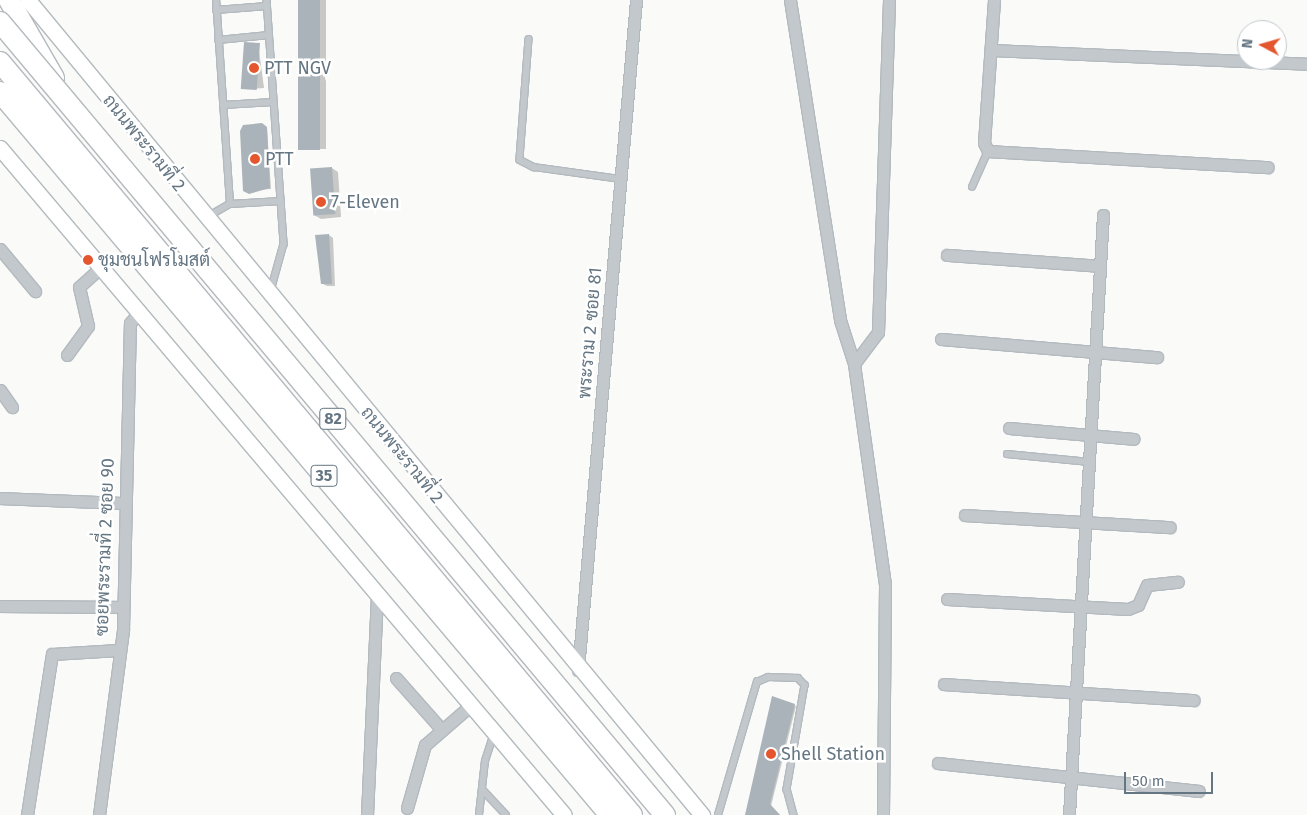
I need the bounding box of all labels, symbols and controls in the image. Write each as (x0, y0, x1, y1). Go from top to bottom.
north arrow (1237, 20, 1287, 70)
text: N (1239, 38, 1257, 49)
place label: PTT NGV (264, 57, 331, 79)
marker: PTT NGV (248, 62, 260, 74)
street label: ถนนพระรามที่ 2 (98, 90, 190, 196)
place label: PTT (265, 148, 294, 170)
marker: PTT (249, 153, 261, 165)
place label: 7-Eleven (331, 191, 400, 213)
marker: 7-Eleven (315, 196, 327, 208)
place label: ชุมชนโฟรโมสต์ (98, 249, 210, 271)
marker: ชุมชนโฟรโมสต์ (82, 254, 94, 266)
street label: พระราม 2 ซอย 81 (573, 266, 607, 400)
street label: ถนนพระรามที่ 2 (356, 402, 448, 508)
road number: 82 (319, 406, 347, 432)
street label: ซอยพระรามที่ 2 ซอย 90 (91, 458, 119, 636)
road number: 35 (310, 462, 338, 490)
place label: Shell Station (781, 743, 885, 765)
marker: Shell Station (765, 748, 777, 760)
scale bar (1127, 762, 1216, 794)
text: 50 m (1132, 772, 1165, 790)

